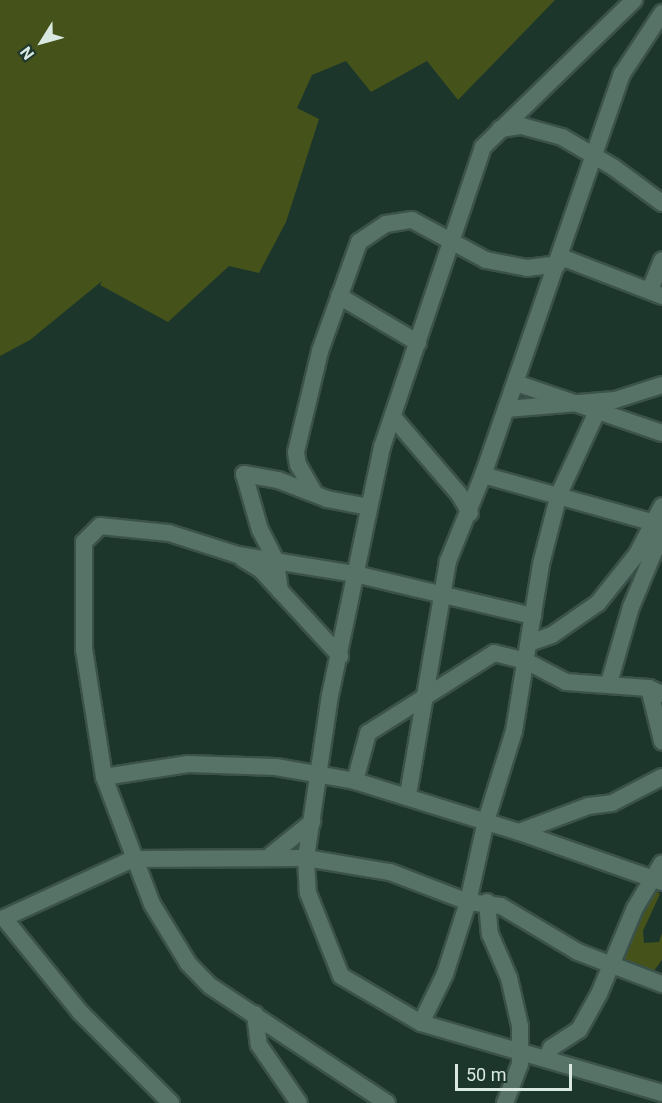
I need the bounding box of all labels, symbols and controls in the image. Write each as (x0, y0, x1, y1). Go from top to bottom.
north arrow (12, 12, 72, 72)
text: N (16, 43, 38, 63)
scale bar (458, 1052, 575, 1090)
text: 50 m (466, 1064, 506, 1085)

